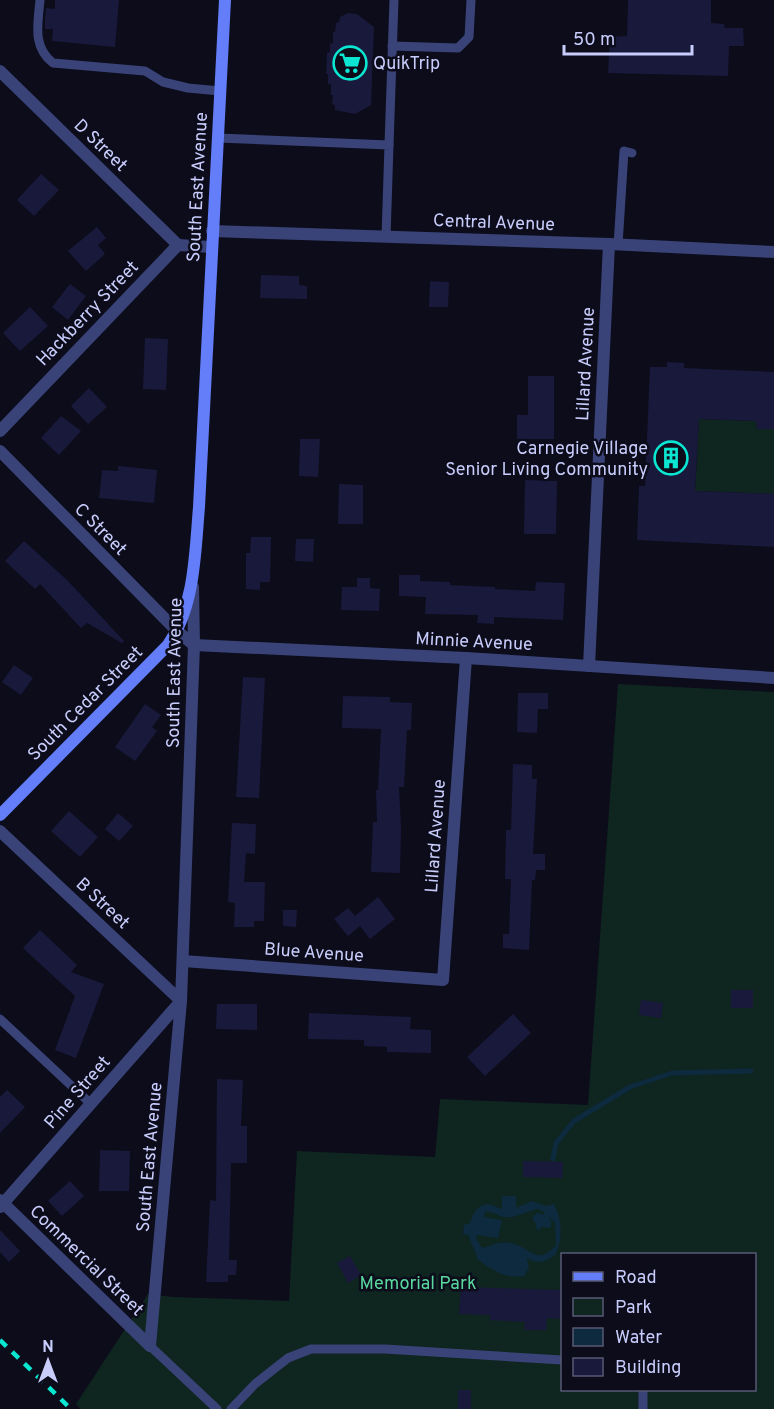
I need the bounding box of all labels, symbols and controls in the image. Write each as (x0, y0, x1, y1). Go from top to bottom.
scale bar (564, 18, 692, 56)
text: 50 m (573, 29, 615, 52)
supermarket icon: QuikTrip (332, 45, 368, 81)
place label: QuikTrip (373, 53, 440, 76)
street label: South East Avenue (183, 111, 214, 263)
street label: D Street (68, 115, 132, 177)
street label: Central Avenue (433, 210, 555, 237)
street label: Hackberry Street (32, 256, 144, 372)
street label: Lillard Avenue (572, 306, 601, 422)
place label: Carnegie Village Senior Living Community (445, 438, 648, 482)
building icon: Carnegie Village Senior Living Community (653, 440, 689, 476)
street label: C Street (69, 499, 131, 561)
street label: South East Avenue (163, 598, 188, 748)
street label: Minnie Avenue (415, 628, 533, 657)
street label: South Cedar Street (24, 642, 149, 767)
street label: Lillard Avenue (421, 778, 452, 894)
street label: B Street (70, 873, 134, 935)
street label: Blue Avenue (263, 939, 365, 968)
street label: Pine Street (40, 1052, 116, 1134)
street label: South East Avenue (132, 1081, 169, 1233)
street label: Commercial Street (24, 1200, 148, 1322)
legend (561, 1253, 756, 1391)
text: Road (615, 1267, 657, 1290)
park label: Memorial Park (360, 1273, 476, 1296)
text: Park (615, 1297, 652, 1320)
text: Water (615, 1327, 662, 1350)
north arrow (18, 1331, 78, 1391)
text: N (42, 1338, 54, 1358)
text: Building (615, 1357, 681, 1380)

